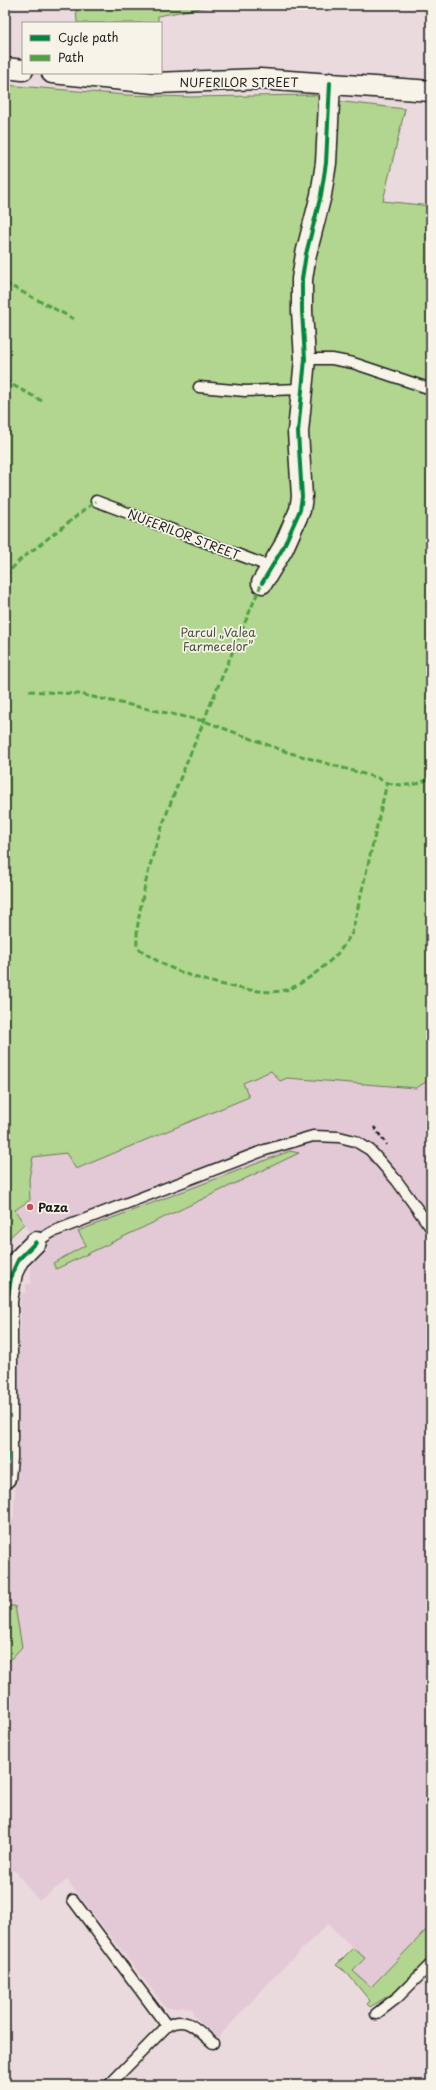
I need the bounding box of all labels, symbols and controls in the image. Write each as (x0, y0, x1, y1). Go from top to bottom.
legend (22, 22, 162, 74)
text: Cycle path (58, 28, 119, 46)
text: Path (58, 48, 84, 66)
street label: NUFERILOR STREET (179, 73, 299, 91)
street label: NUFERILOR STREET (125, 504, 244, 564)
park label: Parcul „Valea Farmecelor” (180, 623, 256, 655)
place label: Paza (38, 1198, 69, 1216)
marker: Paza (25, 1202, 35, 1212)

